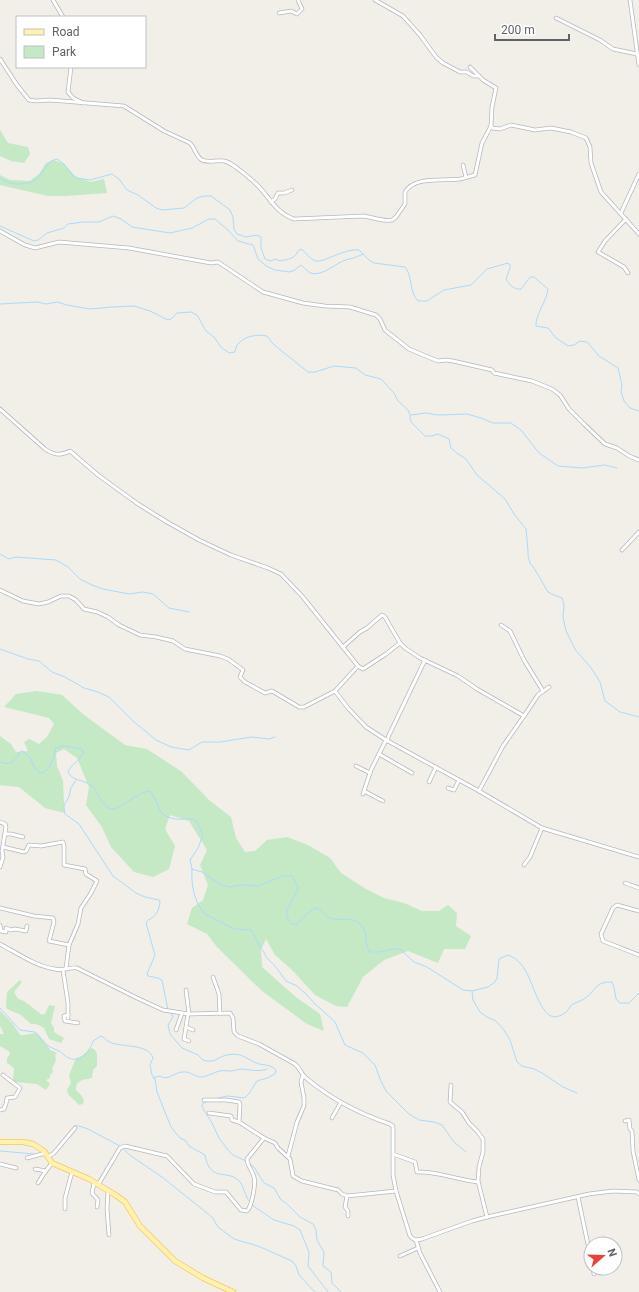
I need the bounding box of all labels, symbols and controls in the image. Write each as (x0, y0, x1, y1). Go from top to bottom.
legend (16, 16, 146, 68)
scale bar (495, 16, 569, 42)
text: 200 m (501, 23, 535, 37)
text: Road (52, 25, 80, 39)
text: Park (52, 45, 77, 59)
north arrow (583, 1236, 623, 1276)
text: N (604, 1247, 619, 1259)

